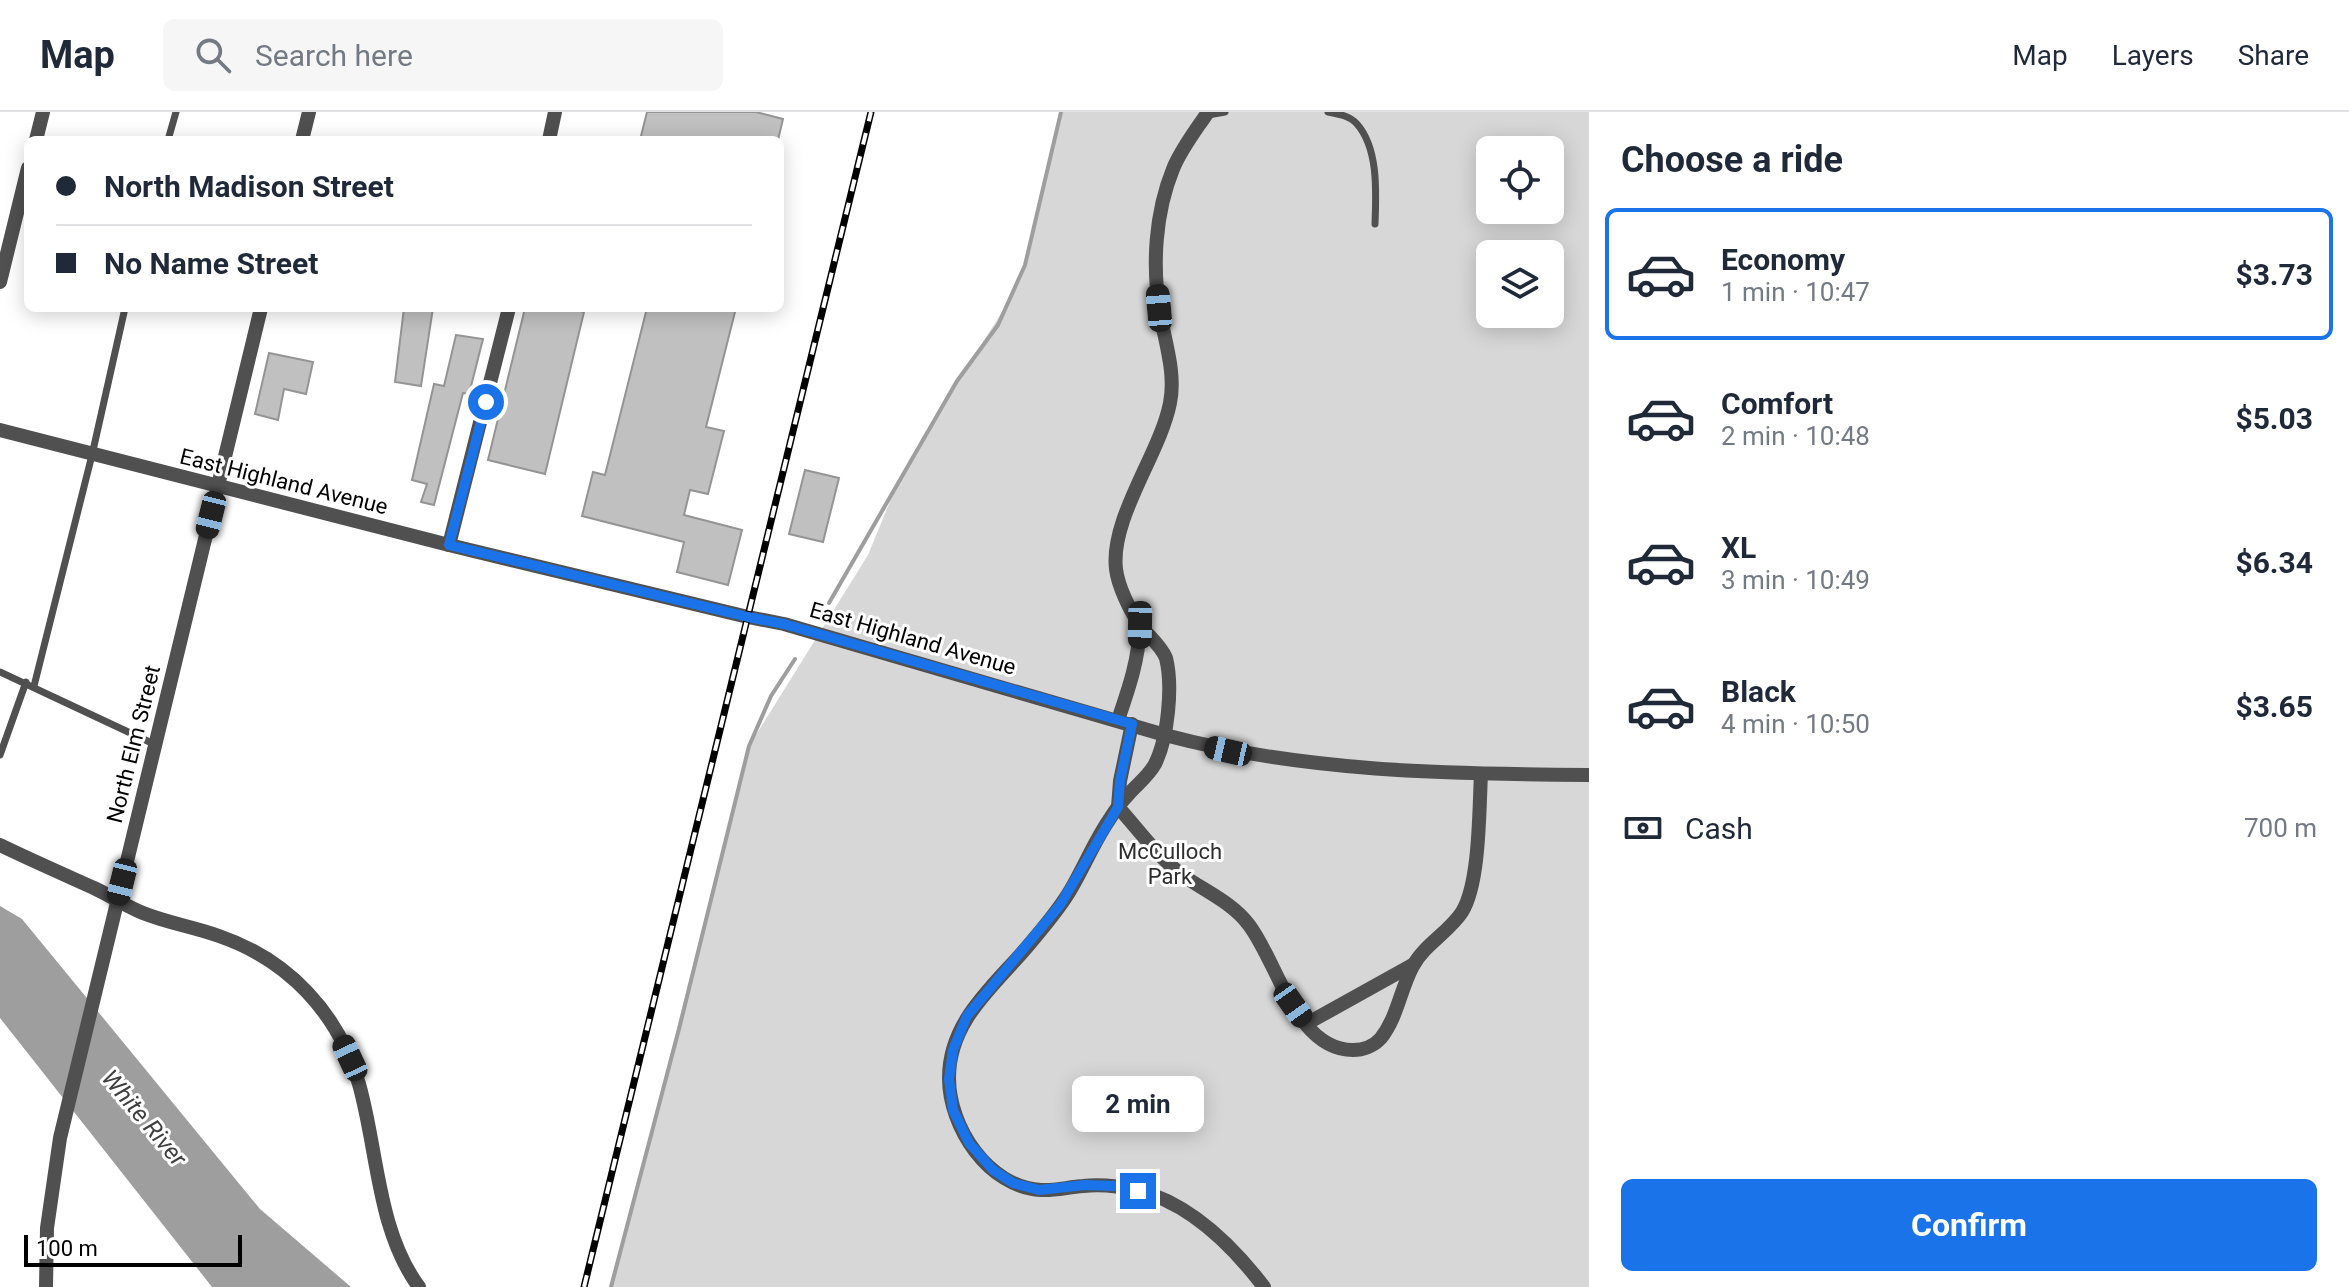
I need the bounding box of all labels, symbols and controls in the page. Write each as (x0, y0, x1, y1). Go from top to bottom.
search box (163, 19, 723, 91)
text: Map (40, 33, 115, 77)
icon: search (191, 33, 235, 77)
text: Search here (255, 38, 413, 73)
text: Map (2012, 39, 2068, 72)
text: Layers (2112, 39, 2194, 72)
text: Share (2238, 39, 2309, 72)
map controls (1476, 136, 1564, 328)
button: locate (1476, 136, 1564, 224)
text: Choose a ride (1621, 139, 1843, 181)
text: North Madison Street (104, 169, 394, 204)
icon: car (1625, 238, 1697, 310)
button: layers (1476, 240, 1564, 328)
text: Economy (1721, 242, 1845, 277)
text: No Name Street (104, 246, 318, 281)
text: $3.73 (2235, 257, 2313, 292)
text: 1 min · 10:47 (1721, 277, 1870, 307)
car (1145, 283, 1173, 333)
icon: car (1625, 382, 1697, 454)
route start (468, 384, 504, 420)
text: Comfort (1721, 386, 1833, 421)
text: $5.03 (2235, 401, 2313, 436)
text: 2 min · 10:48 (1721, 421, 1870, 451)
street label: East Highland Avenue (177, 444, 390, 519)
car (194, 489, 228, 541)
icon: car (1625, 526, 1697, 598)
text: XL (1721, 530, 1756, 565)
text: $6.34 (2235, 545, 2313, 580)
text: 3 min · 10:49 (1721, 565, 1870, 595)
street label: East Highland Avenue (807, 597, 1019, 680)
car (1128, 601, 1152, 649)
street label: North Elm Street (102, 663, 165, 826)
icon: car (1625, 670, 1697, 742)
text: Black (1721, 674, 1796, 709)
text: $3.65 (2235, 689, 2313, 724)
text: 4 min · 10:50 (1721, 709, 1870, 739)
car (1202, 734, 1254, 768)
icon: cash (1621, 806, 1665, 850)
text: Cash (1685, 811, 1753, 846)
text: 700 m (2244, 813, 2317, 843)
park label: McCulloch Park (1118, 839, 1222, 889)
car (105, 856, 139, 908)
car (1269, 978, 1317, 1032)
car (329, 1031, 371, 1085)
water label: White River (96, 1064, 193, 1172)
callout: 2 min (1072, 1075, 1204, 1131)
text: 2 min (1105, 1089, 1171, 1119)
route end (1120, 1173, 1156, 1209)
button: Confirm (1621, 1179, 2317, 1271)
scale bar (24, 1231, 242, 1267)
text: 100 m (36, 1236, 98, 1261)

